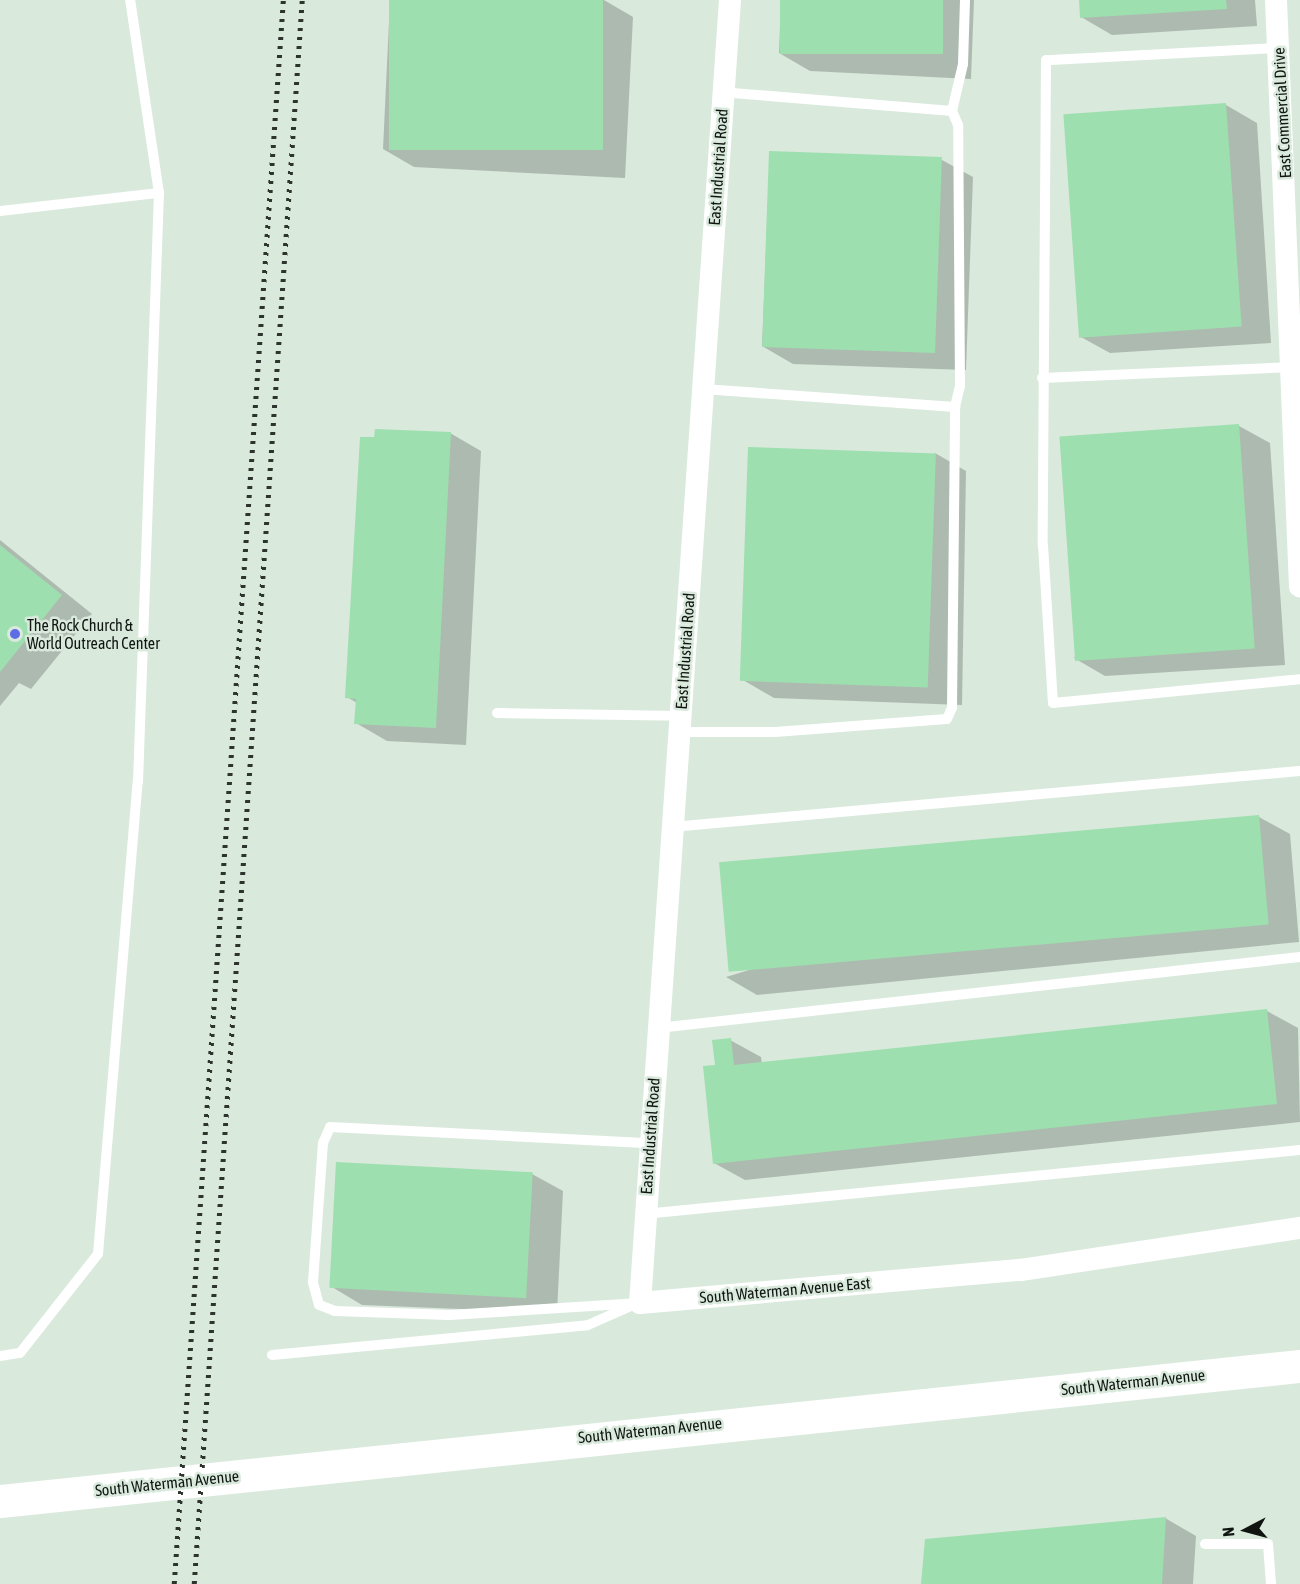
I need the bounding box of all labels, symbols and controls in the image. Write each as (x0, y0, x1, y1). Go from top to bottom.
street label: East Commercial Drive (1269, 47, 1295, 179)
street label: East Industrial Road (704, 108, 732, 226)
street label: East Industrial Road (671, 592, 699, 710)
place label: The Rock Church & World Outreach Center (27, 615, 160, 653)
marker: The Rock Church & World Outreach Center (8, 627, 22, 641)
street label: East Industrial Road (636, 1077, 664, 1195)
street label: South Waterman Avenue East (699, 1273, 871, 1307)
street label: South Waterman Avenue (1060, 1365, 1206, 1399)
street label: South Waterman Avenue (577, 1413, 723, 1447)
street label: South Waterman Avenue (94, 1466, 240, 1500)
north arrow (1216, 1500, 1276, 1560)
text: N (1219, 1526, 1238, 1538)

